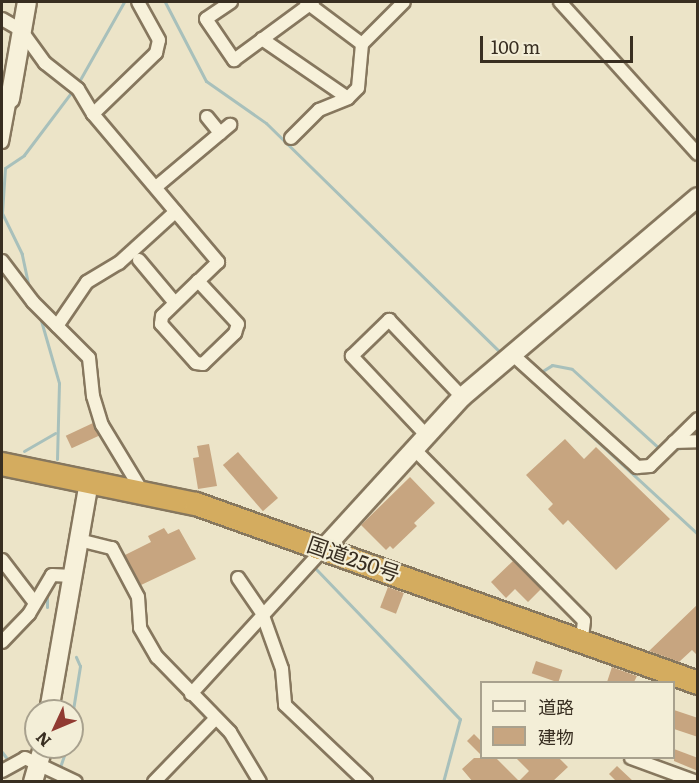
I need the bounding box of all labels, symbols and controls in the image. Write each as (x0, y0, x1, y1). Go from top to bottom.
scale bar (483, 24, 636, 62)
text: 100 m (491, 33, 540, 60)
street label: 国道250号 (304, 530, 404, 586)
legend (480, 681, 675, 759)
text: 道路 (538, 693, 574, 720)
north arrow (24, 699, 84, 759)
text: 建物 (538, 723, 574, 750)
text: N (29, 727, 56, 753)

